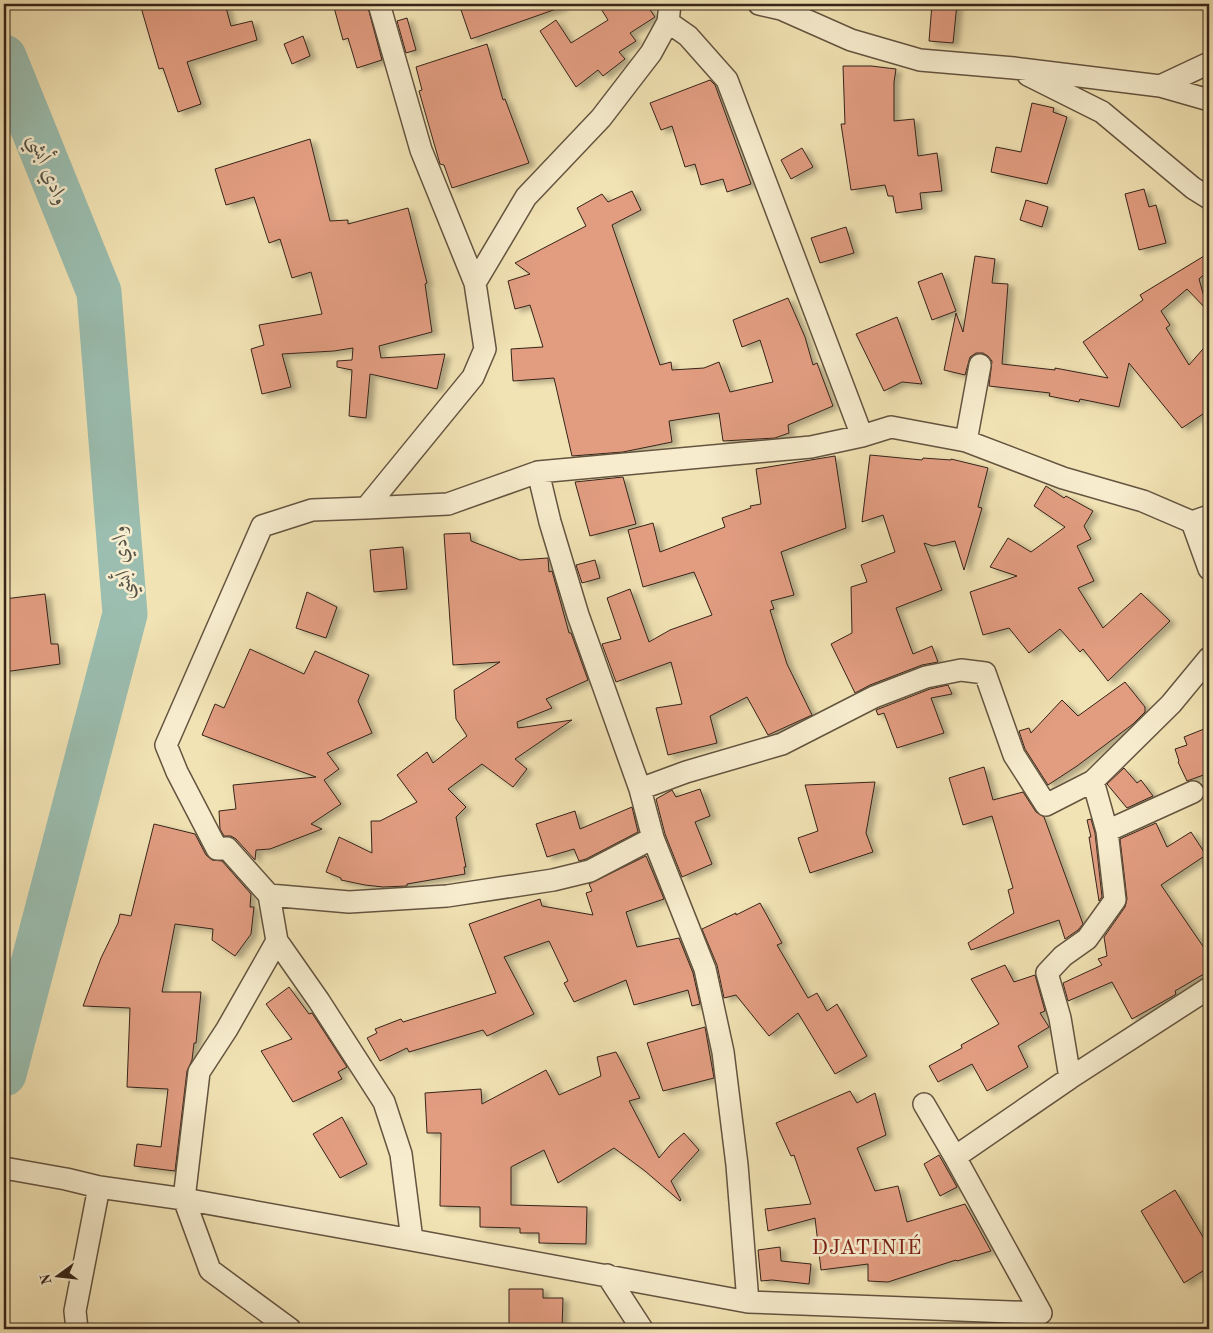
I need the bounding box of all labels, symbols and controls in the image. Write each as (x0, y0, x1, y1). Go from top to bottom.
water label: وادي أبشي (16, 128, 77, 211)
water label: وادي أبشي (103, 524, 144, 602)
district label: DJATINIÉ (812, 1234, 922, 1259)
north arrow (32, 1250, 82, 1300)
text: N (38, 1272, 55, 1286)

